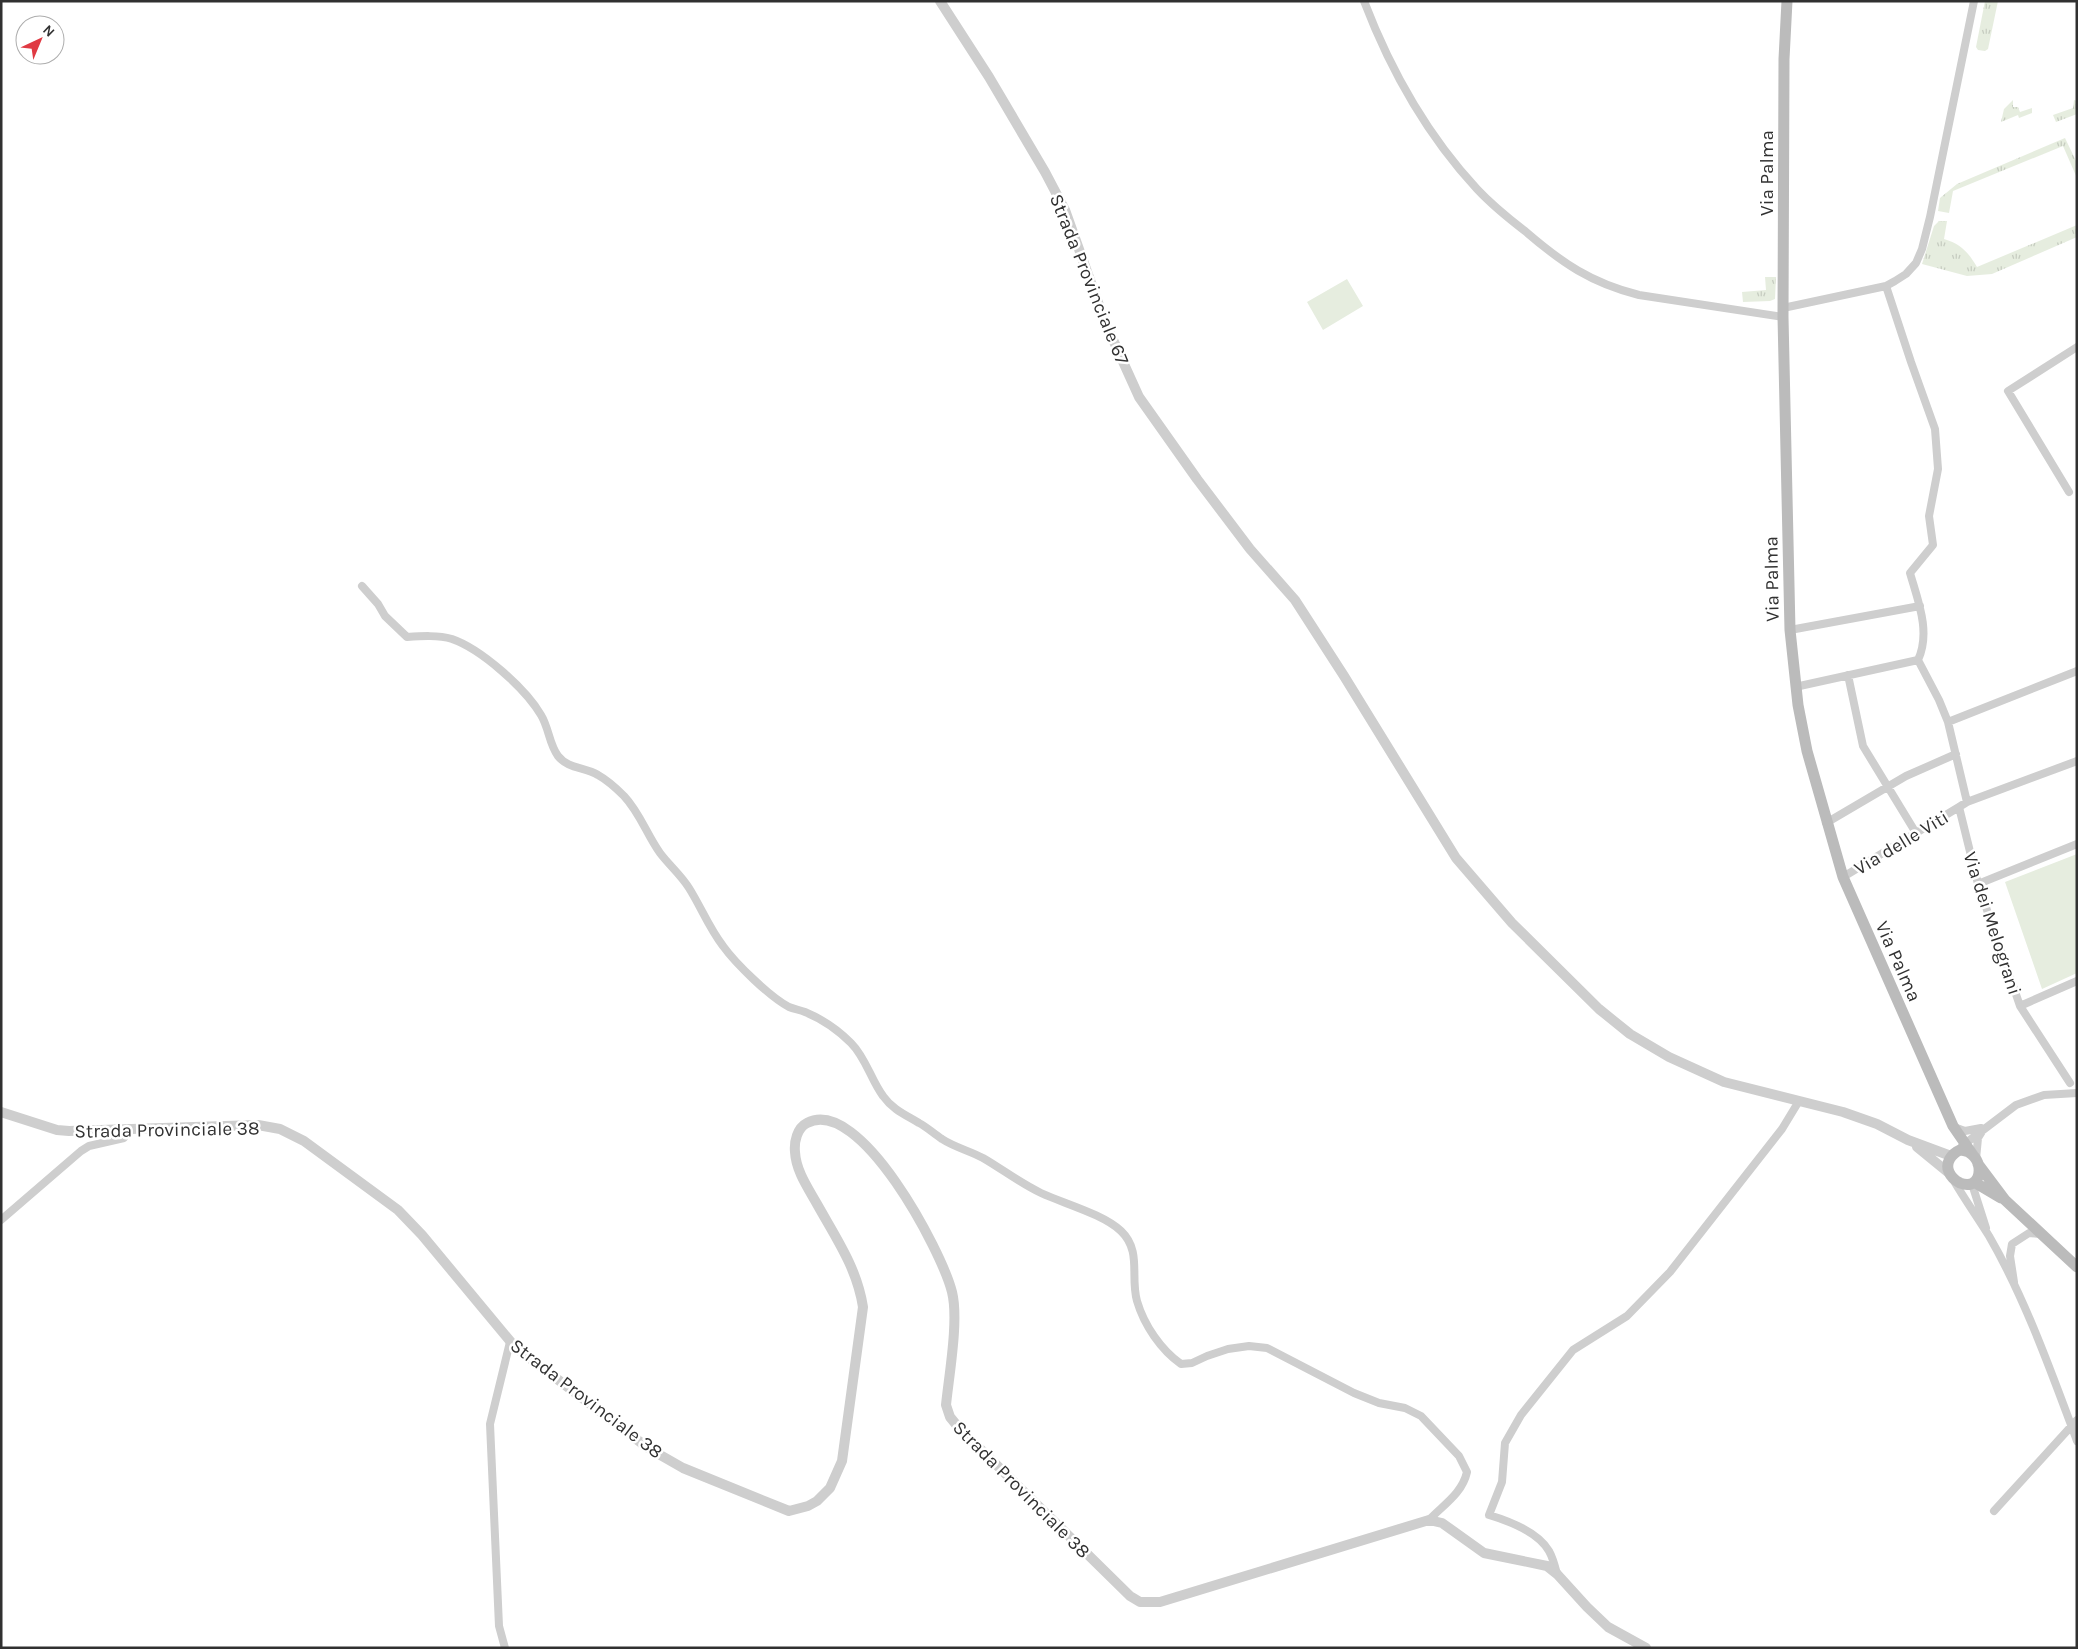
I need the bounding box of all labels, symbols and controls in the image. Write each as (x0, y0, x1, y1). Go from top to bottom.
north arrow (15, 15, 65, 65)
text: N (39, 21, 58, 41)
street label: Via Palma (1756, 130, 1778, 216)
street label: Strada Provinciale 67 (1045, 191, 1133, 368)
street label: Via Palma (1760, 536, 1784, 622)
street label: Via delle Viti (1850, 806, 1953, 880)
street label: Via dei Melograni (1959, 849, 2026, 998)
street label: Via Palma (1871, 918, 1926, 1005)
street label: Strada Provinciale 38 (74, 1117, 260, 1143)
street label: Strada Provinciale 38 (506, 1334, 667, 1463)
street label: Strada Provinciale 38 (948, 1417, 1094, 1563)

